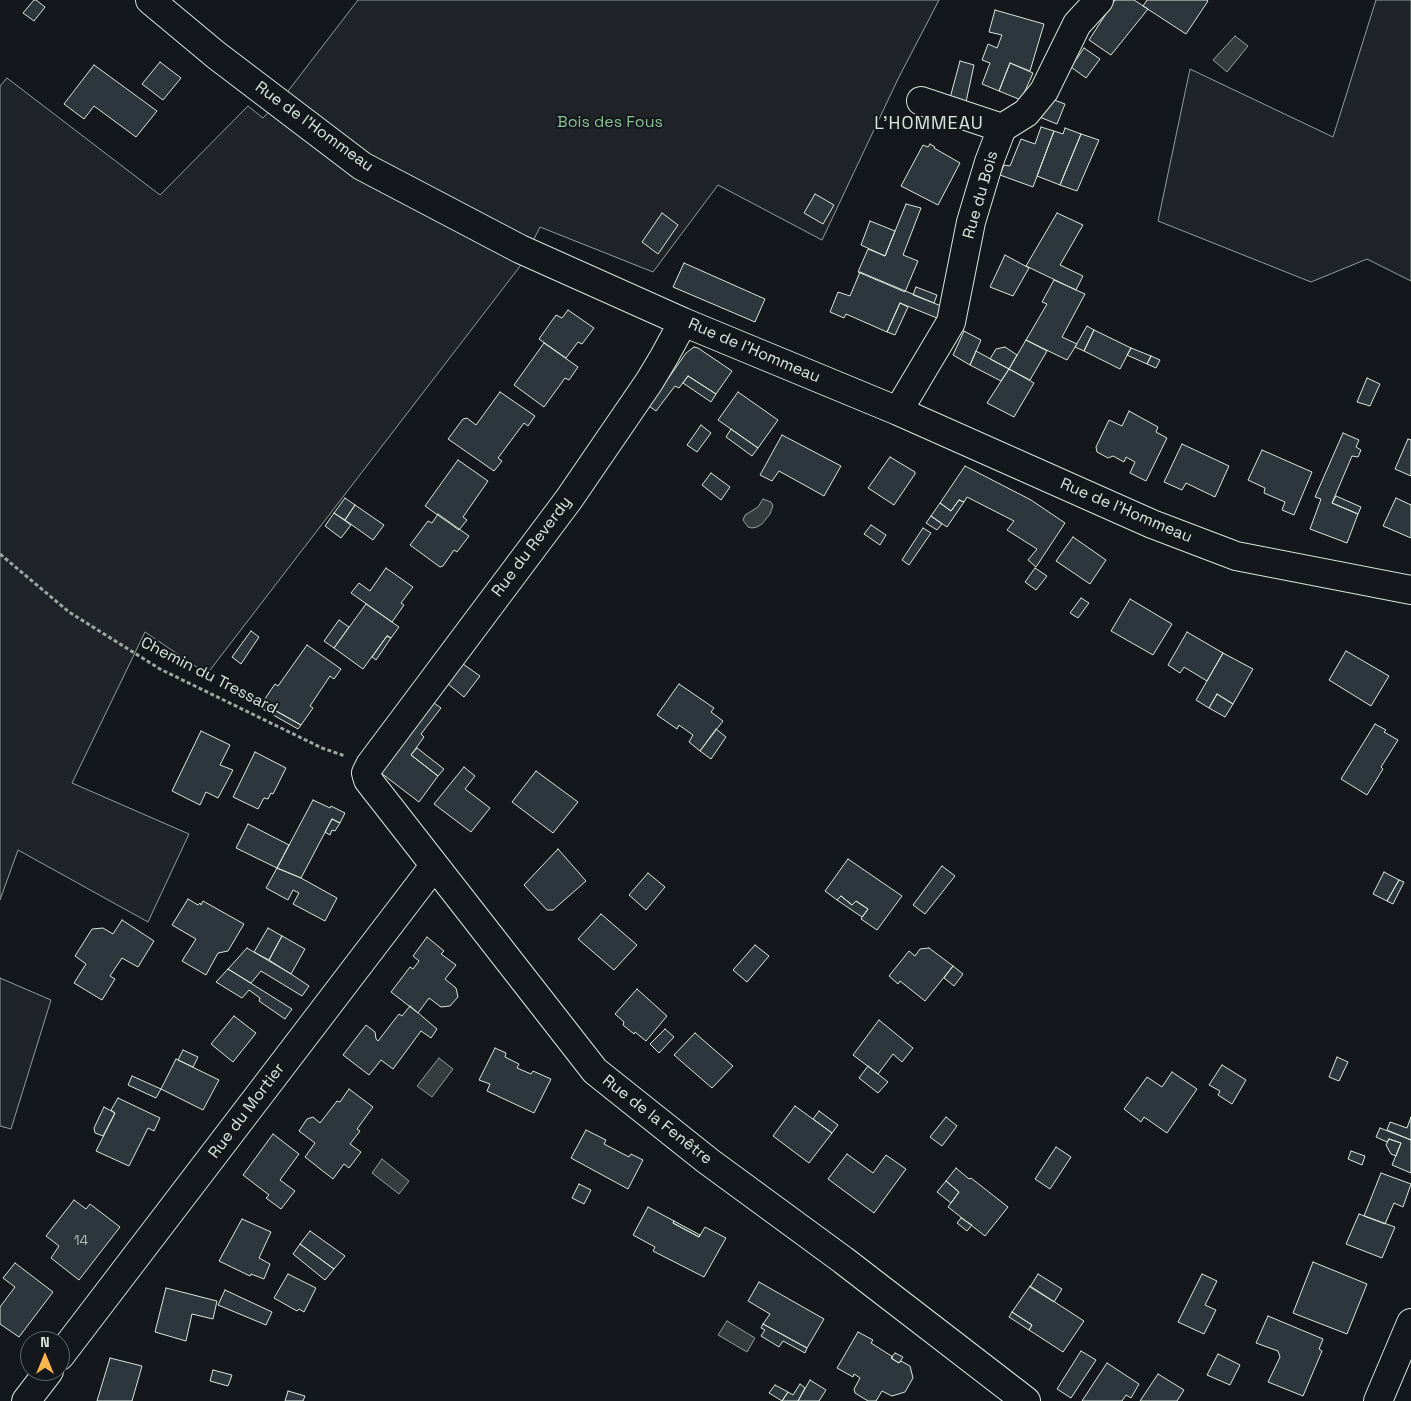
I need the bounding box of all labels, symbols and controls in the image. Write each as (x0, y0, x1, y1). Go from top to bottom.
street label: Rue de l'Hommeau (251, 78, 377, 176)
park label: Bois des Fous (557, 113, 663, 133)
district label: L'HOMMEAU (873, 113, 985, 135)
street label: Rue du Bois (959, 149, 1003, 241)
street label: Rue de l'Hommeau (685, 315, 823, 387)
street label: Rue de l'Hommeau (1057, 475, 1195, 547)
street label: Rue du Reverdy (488, 493, 576, 601)
street label: Chemin du Tressard (137, 633, 281, 719)
street label: Rue du Mortier (205, 1060, 289, 1162)
street label: Rue de la Fenêtre (598, 1071, 716, 1169)
house number: 14 (74, 1233, 88, 1249)
north arrow (20, 1331, 70, 1381)
text: N (40, 1333, 50, 1351)

